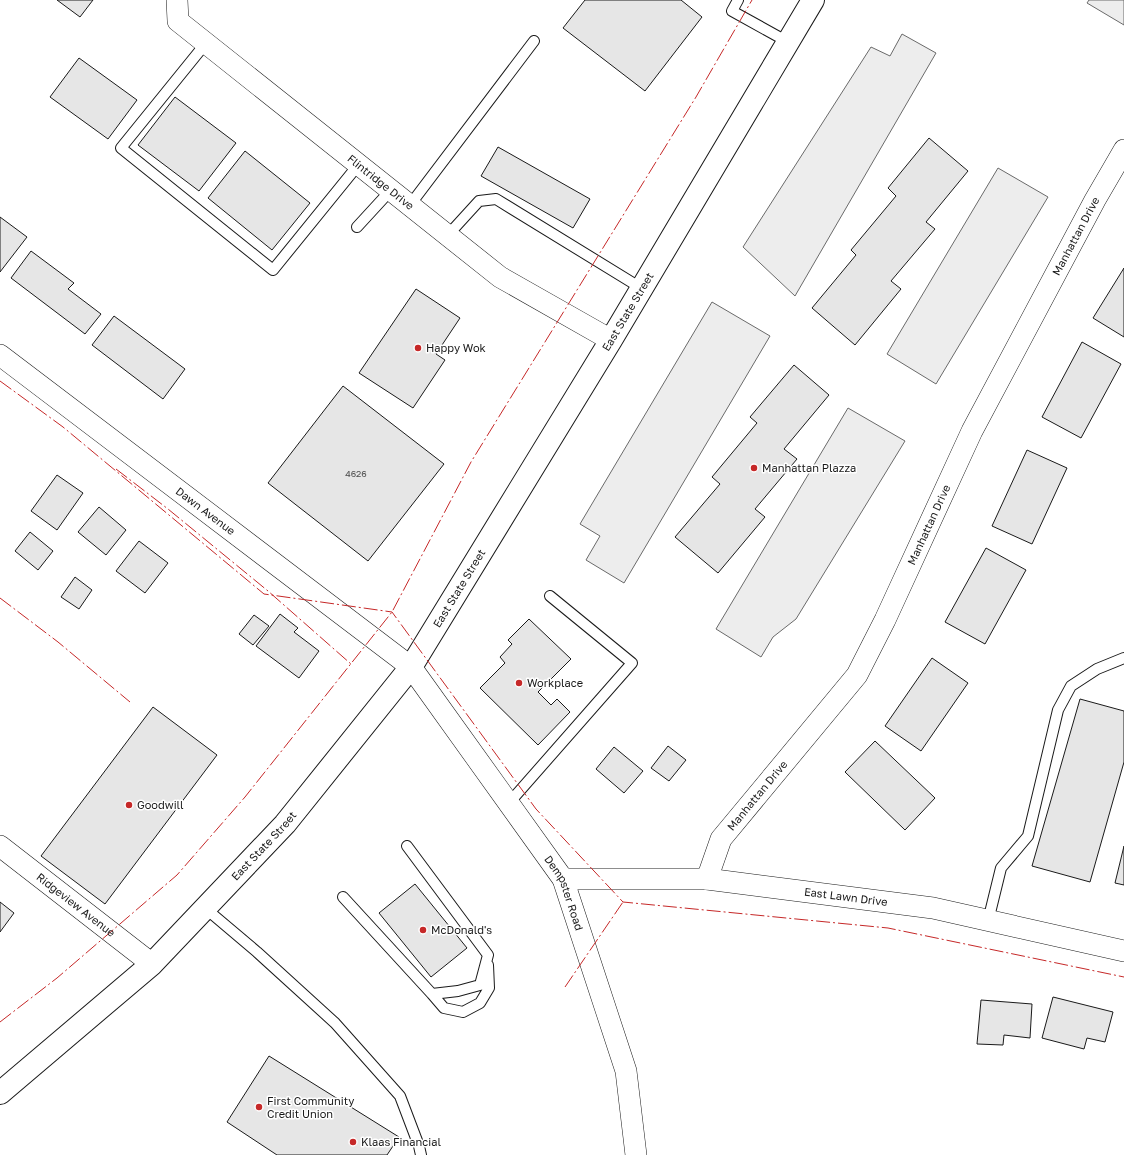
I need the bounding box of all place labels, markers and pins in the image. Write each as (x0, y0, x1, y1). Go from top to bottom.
place label: Happy Wok (426, 341, 486, 354)
marker: Happy Wok (413, 343, 423, 353)
place label: Manhattan Plazza (762, 461, 856, 474)
marker: Manhattan Plazza (749, 463, 759, 473)
place label: Workplace (527, 676, 583, 689)
marker: Workplace (514, 678, 524, 688)
place label: Goodwill (137, 798, 184, 811)
marker: Goodwill (124, 800, 134, 810)
place label: McDonald's (431, 923, 492, 936)
marker: McDonald's (418, 925, 428, 935)
place label: First Community Credit Union (267, 1094, 354, 1120)
marker: First Community Credit Union (254, 1102, 264, 1112)
place label: Klaas Financial (361, 1135, 441, 1148)
marker: Klaas Financial (348, 1137, 358, 1147)

